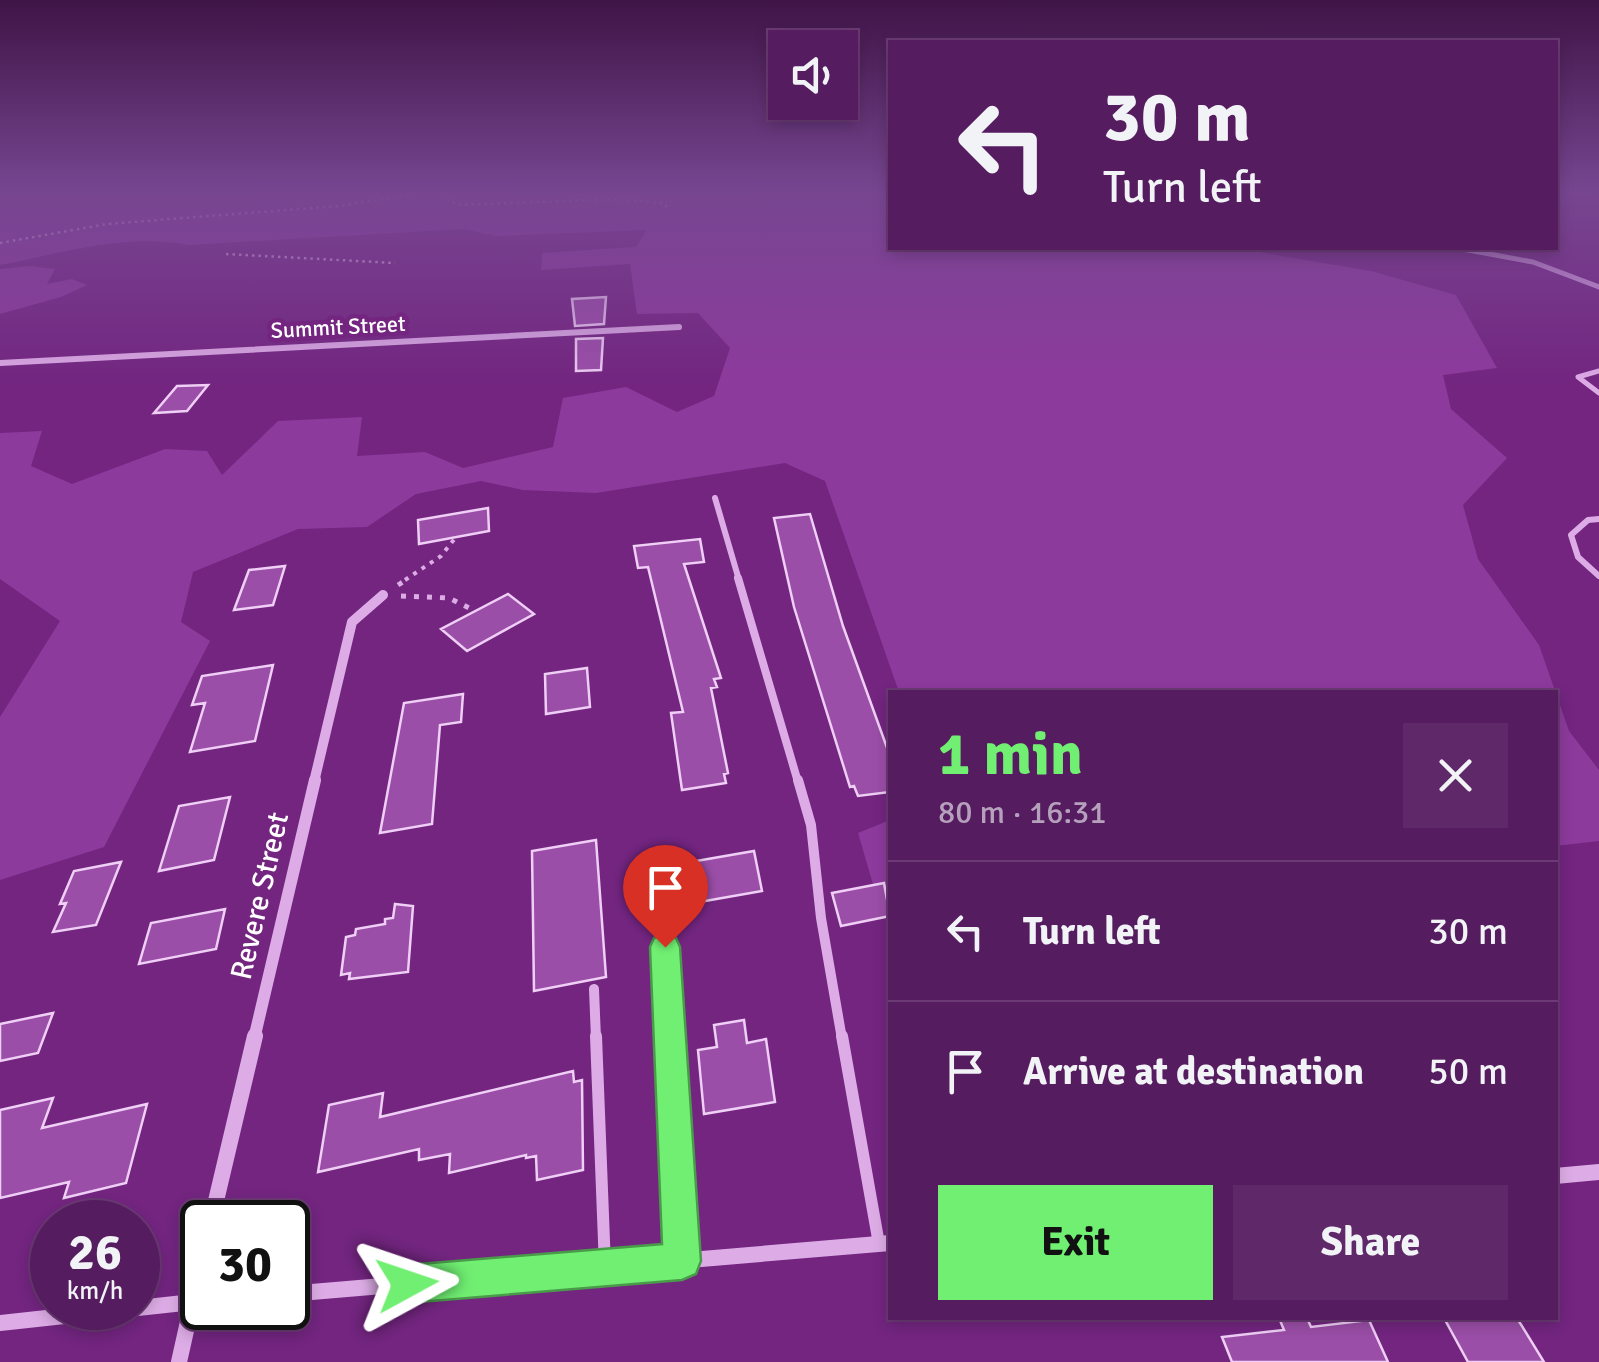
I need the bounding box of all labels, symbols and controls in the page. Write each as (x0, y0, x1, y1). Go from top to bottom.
map controls (768, 30, 858, 120)
button: sound (768, 30, 858, 120)
text: 30 m (1103, 74, 1251, 160)
icon: left (938, 80, 1068, 210)
text: Turn left (1103, 160, 1262, 215)
street label: Summit Street (270, 310, 406, 344)
text: 1 min (938, 718, 1083, 792)
button: close (1403, 723, 1508, 828)
text: 80 m · 16:31 (938, 793, 1107, 832)
street label: Revere Street (223, 809, 297, 983)
pin (623, 845, 708, 948)
icon: arrive (638, 860, 693, 915)
icon: left (938, 904, 993, 959)
text: Turn left (1023, 908, 1161, 955)
text: 30 m (1428, 908, 1508, 955)
icon: arrive (938, 1044, 993, 1099)
text: Arrive at destination (1023, 1048, 1364, 1095)
text: 50 m (1428, 1048, 1508, 1095)
button: Exit (938, 1185, 1213, 1300)
button: Share (1233, 1185, 1508, 1300)
speed limit sign: 30 (180, 1200, 310, 1330)
text: 26 (68, 1222, 122, 1284)
position arrow (355, 1232, 459, 1336)
text: km/h (67, 1275, 123, 1306)

